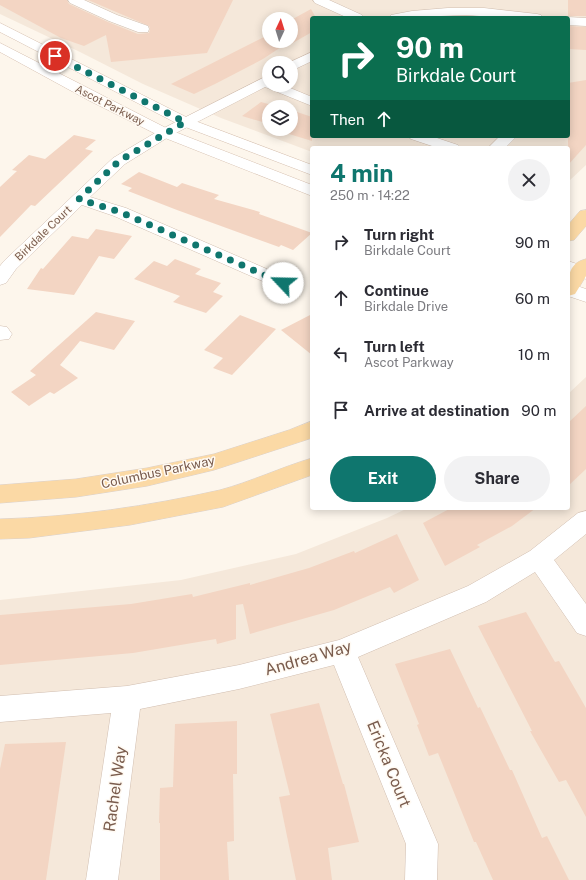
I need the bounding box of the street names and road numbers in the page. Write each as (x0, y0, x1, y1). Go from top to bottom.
street label: Ascot Parkway (73, 82, 147, 128)
street label: Birkdale Court (12, 203, 74, 263)
street label: Columbus Parkway (100, 453, 216, 491)
street label: Andrea Way (262, 636, 354, 679)
street label: Ericka Court (363, 718, 415, 810)
street label: Rachel Way (100, 744, 130, 833)

